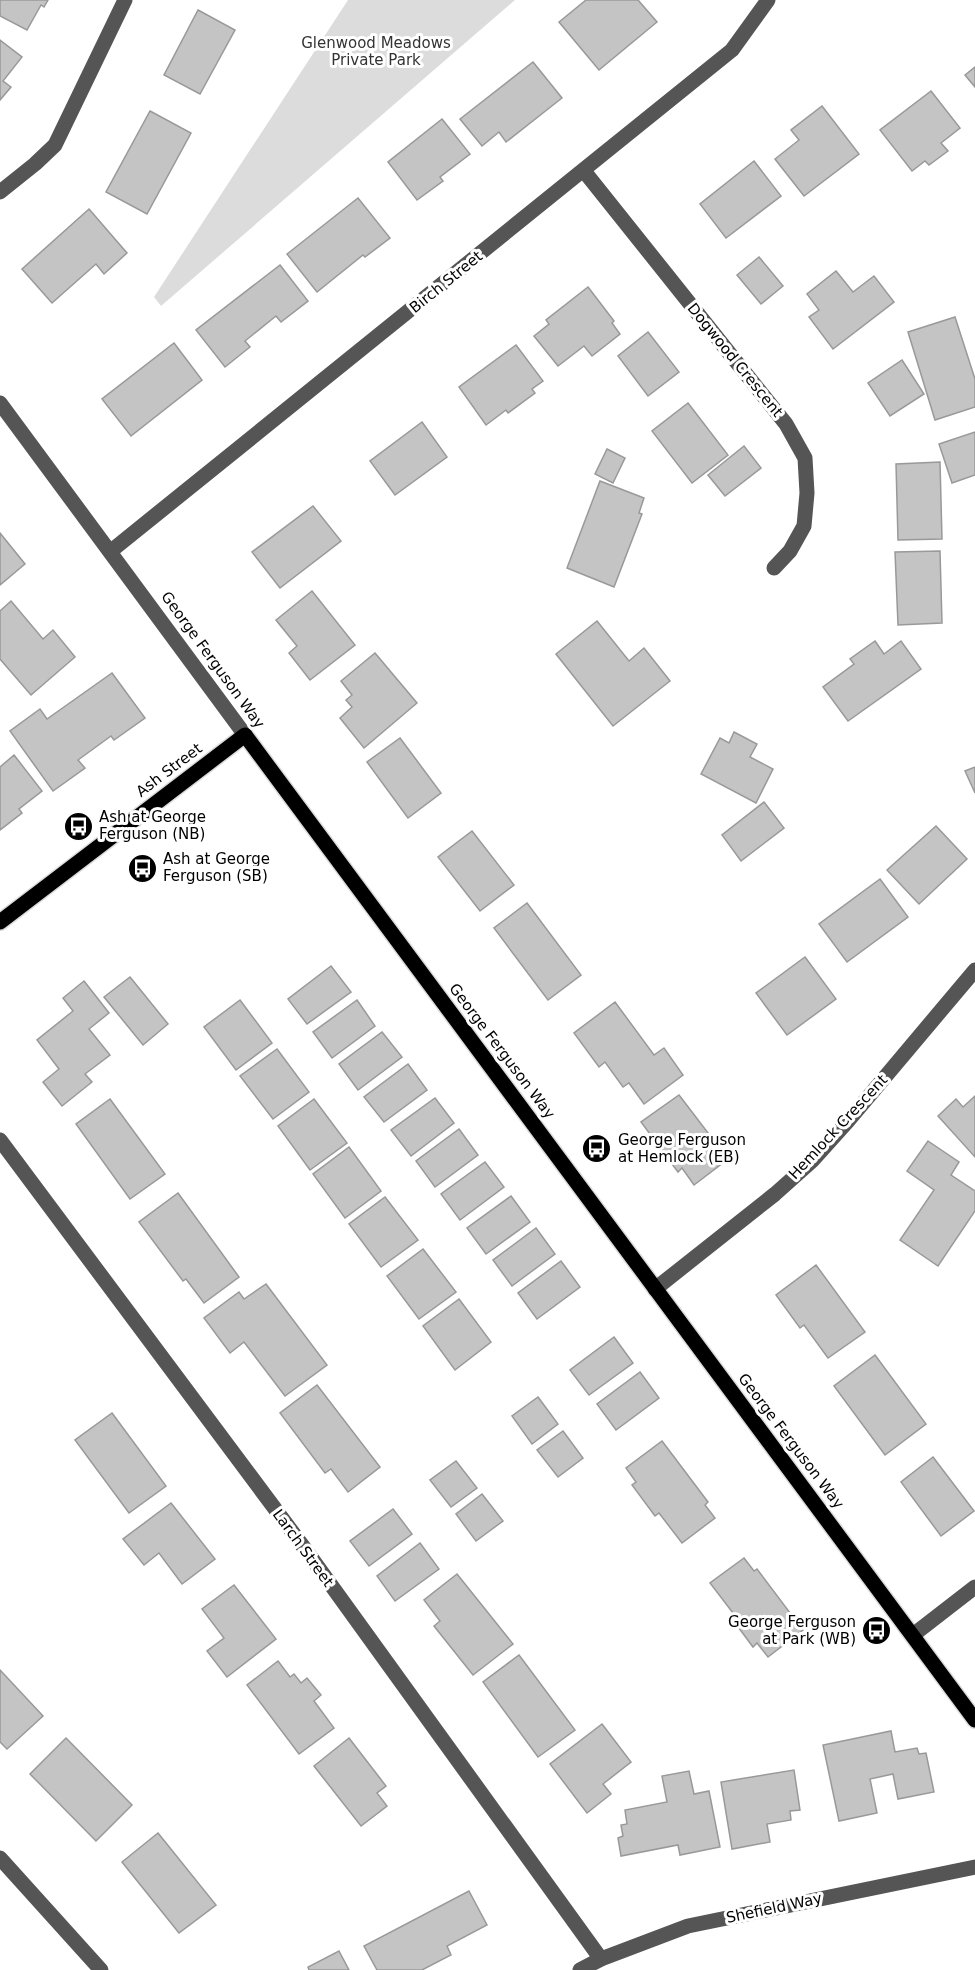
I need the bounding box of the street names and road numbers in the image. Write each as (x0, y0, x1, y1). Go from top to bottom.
street label: Birch Street (406, 247, 486, 317)
street label: Dogwood Crescent (684, 299, 787, 421)
street label: George Ferguson Way (157, 588, 269, 732)
street label: Ash Street (132, 739, 206, 801)
street label: George Ferguson Way (445, 980, 559, 1122)
street label: Hemlock Crescent (785, 1071, 891, 1183)
street label: George Ferguson Way (734, 1370, 848, 1512)
street label: Larch Street (269, 1506, 337, 1590)
street label: Shefield Way (725, 1889, 824, 1927)

